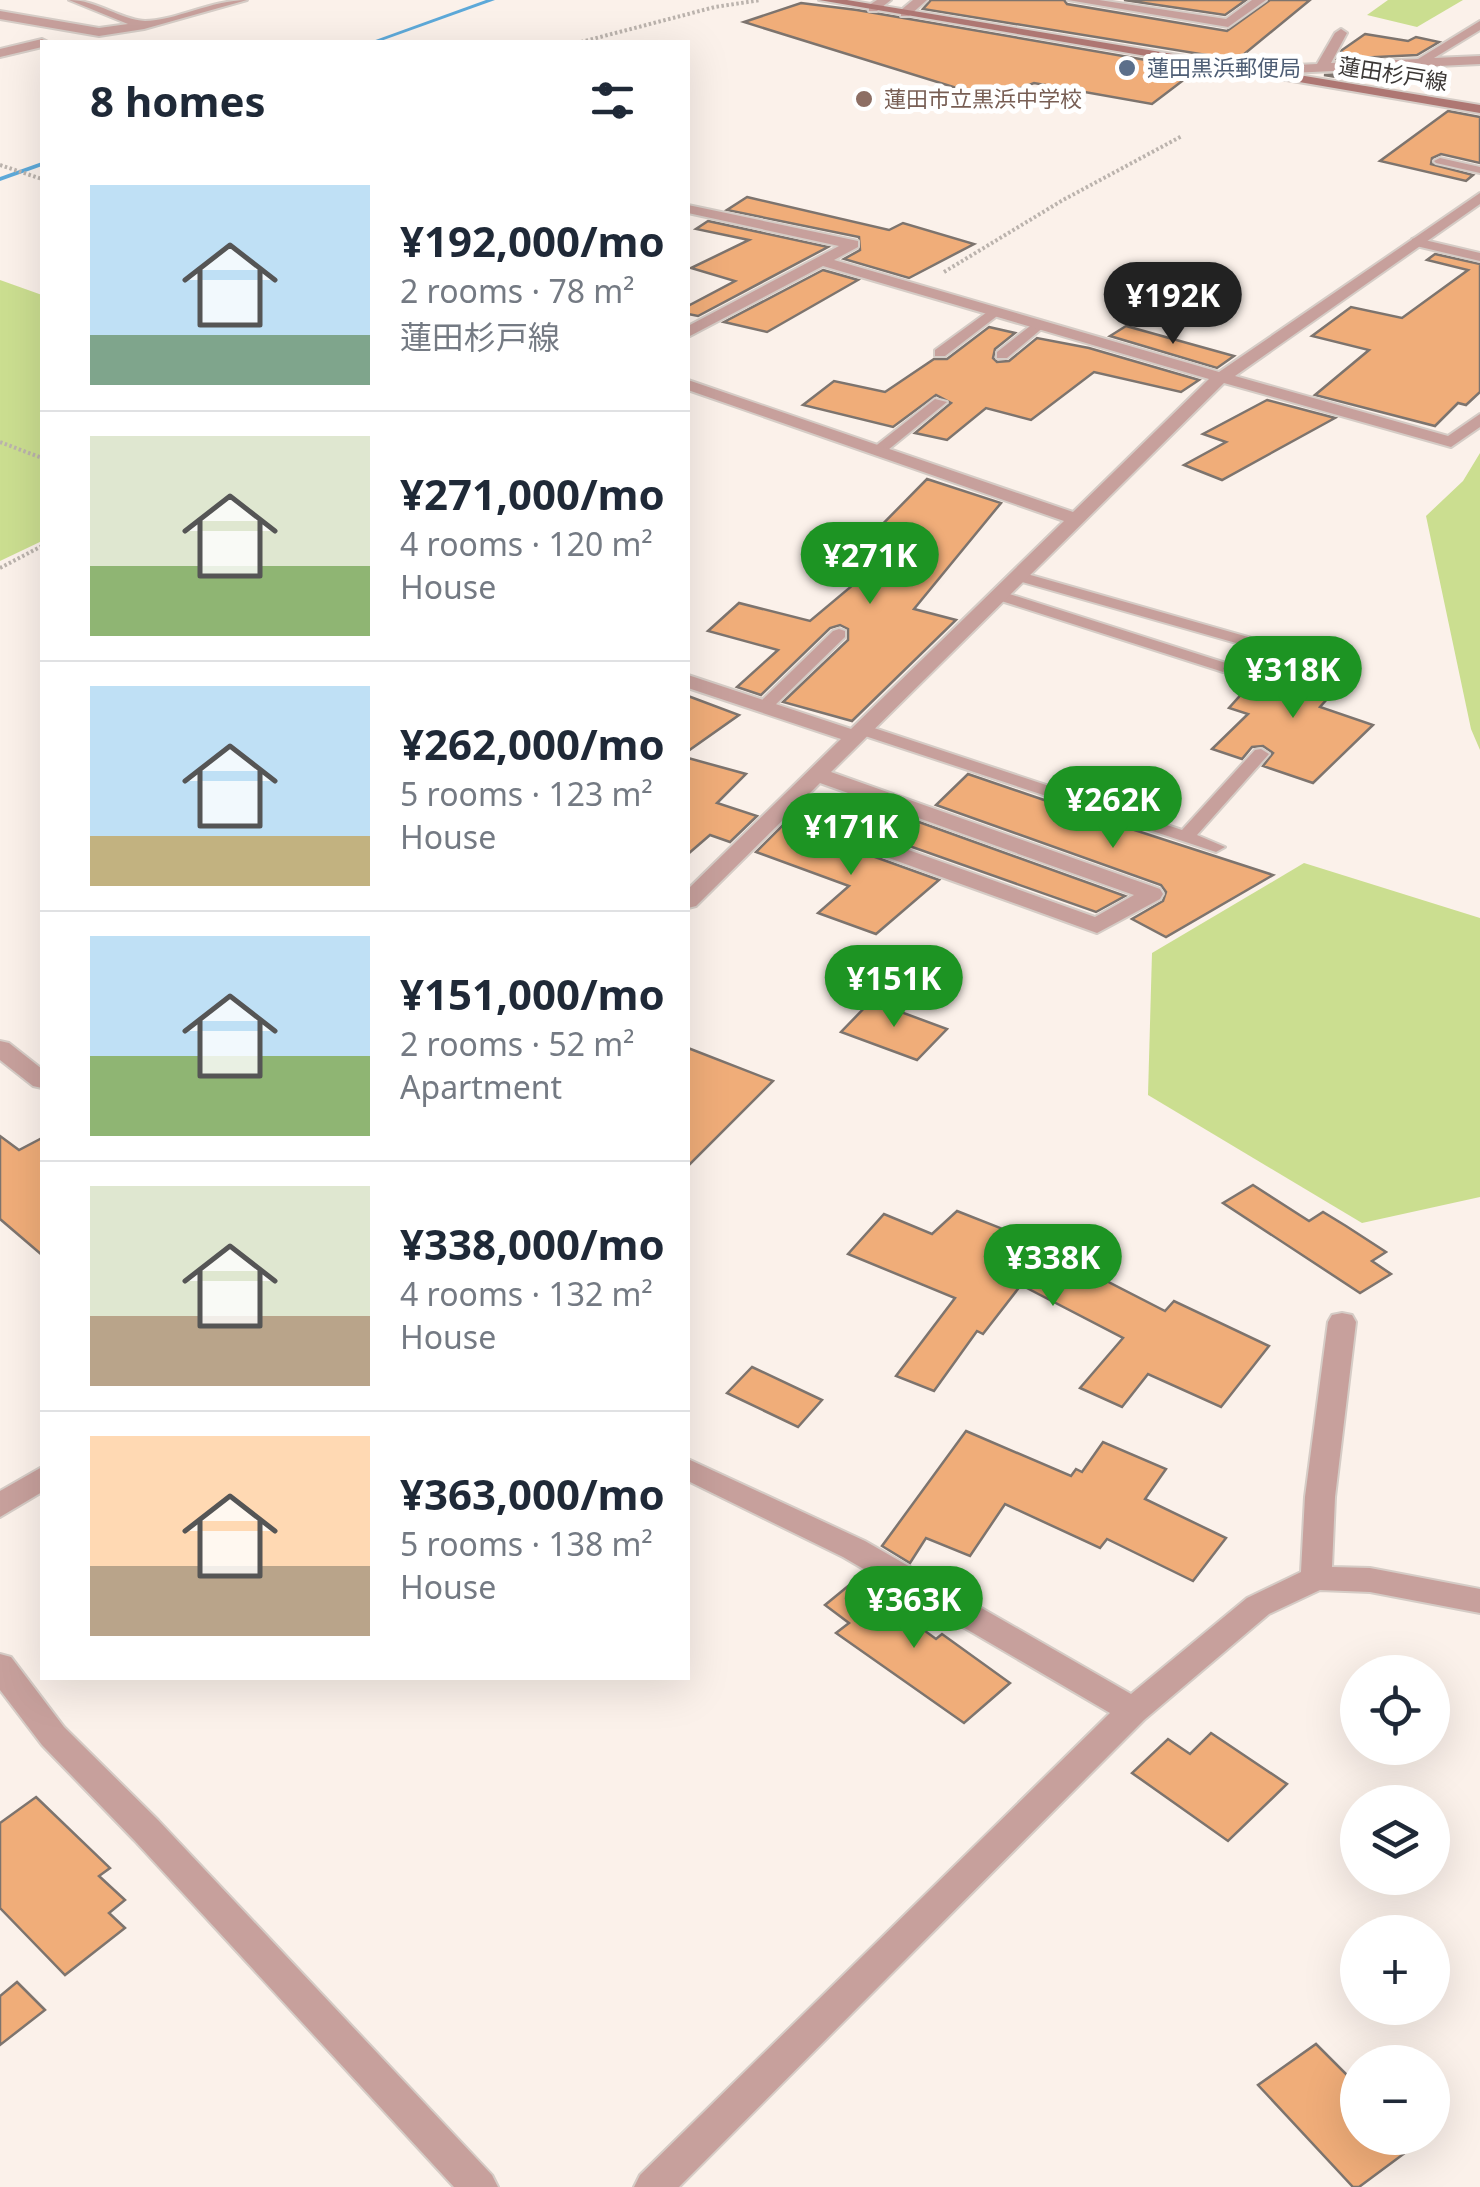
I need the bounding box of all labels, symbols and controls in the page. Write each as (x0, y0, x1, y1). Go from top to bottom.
street label: 蓮田杉戸線 (1336, 50, 1450, 96)
place label: 蓮田黒浜郵便局 (1147, 52, 1301, 82)
marker: 蓮田黒浜郵便局 (1116, 57, 1138, 79)
text: 8 homes (90, 72, 266, 129)
icon: filters (585, 73, 640, 128)
place label: 蓮田市立黒浜中学校 (884, 83, 1082, 113)
marker: 蓮田市立黒浜中学校 (853, 88, 875, 110)
text: ¥192,000/mo (400, 212, 665, 269)
icon: home (170, 225, 290, 345)
pin: ¥192K (1103, 262, 1243, 347)
text: 2 rooms · 78 m² (400, 269, 634, 312)
text: ¥192K (1126, 273, 1220, 316)
text: 蓮田杉戸線 (400, 315, 560, 358)
text: ¥271,000/mo (400, 465, 665, 522)
icon: home (170, 476, 290, 596)
text: 4 rooms · 120 m² (400, 522, 653, 565)
pin: ¥271K (800, 522, 940, 607)
text: ¥271K (823, 533, 917, 576)
text: House (400, 565, 496, 608)
pin: ¥318K (1223, 636, 1363, 721)
text: ¥318K (1246, 647, 1340, 690)
text: ¥262,000/mo (400, 715, 665, 772)
icon: home (170, 726, 290, 846)
pin: ¥262K (1043, 766, 1183, 851)
text: 5 rooms · 123 m² (400, 772, 653, 815)
text: ¥262K (1066, 777, 1160, 820)
pin: ¥171K (781, 793, 921, 878)
text: ¥171K (804, 804, 898, 847)
text: House (400, 815, 496, 858)
pin: ¥151K (824, 945, 964, 1030)
text: ¥151K (847, 956, 941, 999)
text: ¥151,000/mo (400, 965, 665, 1022)
icon: home (170, 976, 290, 1096)
text: 2 rooms · 52 m² (400, 1022, 634, 1065)
text: Apartment (400, 1065, 562, 1108)
text: ¥338,000/mo (400, 1215, 665, 1272)
pin: ¥338K (983, 1224, 1123, 1309)
icon: home (170, 1226, 290, 1346)
text: ¥338K (1006, 1235, 1100, 1278)
text: 4 rooms · 132 m² (400, 1272, 653, 1315)
text: House (400, 1315, 496, 1358)
text: ¥363,000/mo (400, 1465, 665, 1522)
icon: home (170, 1476, 290, 1596)
text: 5 rooms · 138 m² (400, 1522, 653, 1565)
text: House (400, 1565, 496, 1608)
pin: ¥363K (844, 1566, 984, 1651)
text: ¥363K (867, 1577, 961, 1620)
map controls (1340, 1655, 1450, 2155)
button: locate (1340, 1655, 1450, 1765)
button: layers (1340, 1785, 1450, 1895)
button: + (1340, 1915, 1450, 2025)
button: − (1340, 2045, 1450, 2155)

